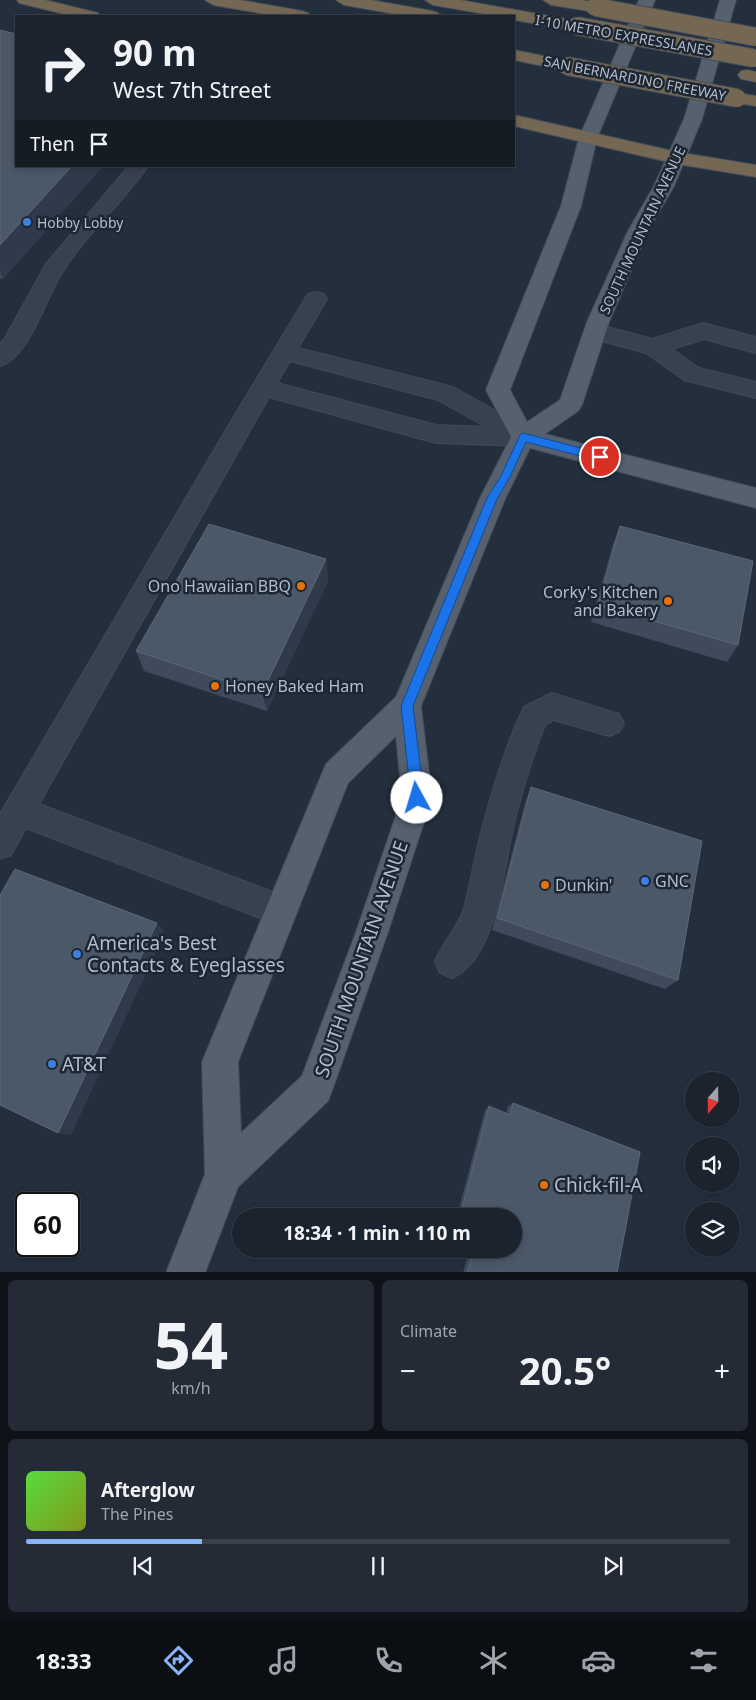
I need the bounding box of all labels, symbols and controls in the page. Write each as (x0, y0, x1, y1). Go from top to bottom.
street label: I-10 METRO EXPRESSLANES (534, 10, 714, 60)
text: 90 m (113, 29, 196, 76)
icon: right (30, 35, 95, 100)
street label: SAN BERNARDINO FREEWAY (542, 51, 728, 105)
text: West 7th Street (113, 74, 271, 104)
icon: arrive (85, 130, 113, 158)
text: Then (30, 131, 75, 157)
street label: SOUTH MOUNTAIN AVENUE (595, 143, 689, 317)
place label: Hobby Lobby (37, 213, 124, 232)
marker: Hobby Lobby (21, 216, 33, 228)
pin (579, 436, 621, 478)
icon: arrive (586, 443, 614, 471)
place label: Ono Hawaiian BBQ (148, 575, 291, 597)
marker: Ono Hawaiian BBQ (295, 580, 307, 592)
place label: Corky's Kitchen and Bakery (543, 581, 659, 621)
marker: Corky's Kitchen and Bakery (662, 595, 674, 607)
place label: Honey Baked Ham (225, 675, 364, 697)
marker: Honey Baked Ham (209, 680, 221, 692)
position arrow (390, 771, 442, 823)
street label: SOUTH MOUNTAIN AVENUE (308, 837, 414, 1081)
place label: GNC (655, 870, 689, 892)
place label: Dunkin' (555, 874, 612, 896)
marker: GNC (639, 875, 651, 887)
marker: Dunkin' (539, 879, 551, 891)
place label: America's Best Contacts & Eyeglasses (87, 930, 285, 978)
marker: America's Best Contacts & Eyeglasses (71, 948, 83, 960)
place label: AT&T (62, 1051, 107, 1077)
marker: AT&T (46, 1058, 58, 1070)
north arrow (685, 1072, 740, 1128)
map controls (685, 1072, 740, 1257)
button: sound (685, 1137, 740, 1192)
place label: Chick-fil-A (554, 1172, 643, 1198)
marker: Chick-fil-A (538, 1179, 550, 1191)
speed limit sign: 60 (15, 1192, 80, 1257)
button: layers (685, 1202, 740, 1257)
text: 18:34 · 1 min · 110 m (283, 1220, 471, 1246)
text: 54 (154, 1300, 228, 1388)
text: Climate (400, 1320, 457, 1342)
text: 20.5° (519, 1344, 611, 1396)
text: − (400, 1351, 416, 1389)
text: + (714, 1351, 730, 1389)
text: km/h (171, 1377, 211, 1399)
text: Afterglow (101, 1477, 195, 1503)
text: The Pines (101, 1503, 173, 1525)
icon: previous (129, 1552, 157, 1580)
icon: pause (364, 1552, 392, 1580)
icon: next (599, 1552, 627, 1580)
icon: directions (161, 1643, 196, 1678)
icon: music (266, 1643, 301, 1678)
icon: phone (371, 1643, 406, 1678)
icon: climate (476, 1643, 511, 1678)
icon: car (581, 1643, 616, 1678)
icon: filters (686, 1643, 721, 1678)
text: 18:33 (35, 1645, 91, 1675)

